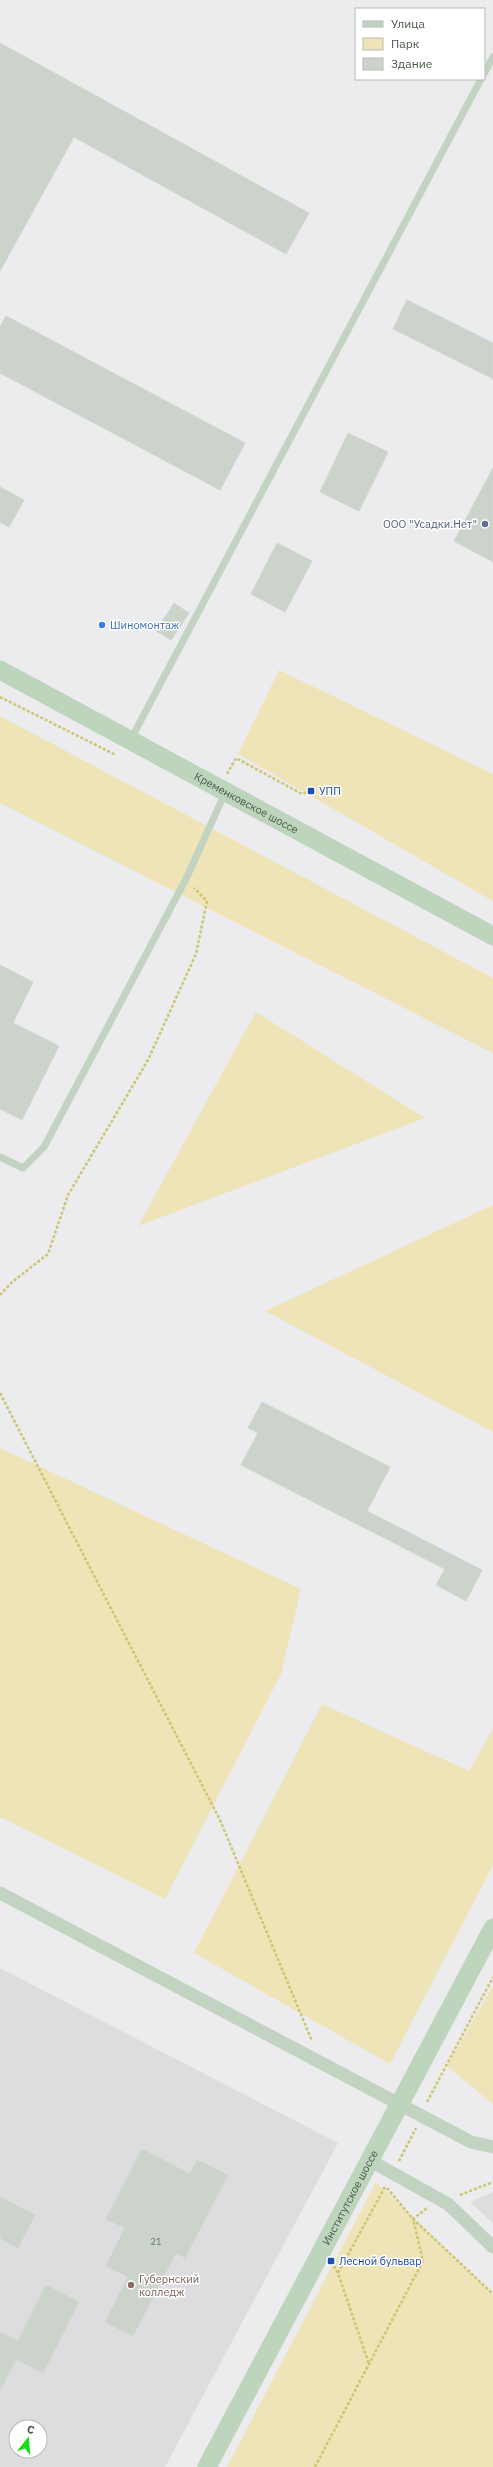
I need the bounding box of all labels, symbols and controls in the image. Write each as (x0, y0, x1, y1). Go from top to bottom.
legend (355, 8, 485, 80)
text: Улица (391, 16, 425, 31)
text: Парк (391, 36, 420, 51)
text: Здание (391, 56, 433, 71)
place label: ООО "Усадки.Нет" (383, 517, 477, 531)
marker: ООО "Усадки.Нет" (480, 519, 490, 529)
place label: Шиномонтаж (110, 618, 180, 632)
marker: Шиномонтаж (97, 620, 107, 630)
street label: Кременковское шоссе (192, 769, 301, 837)
place label: УПП (319, 784, 341, 798)
marker: УПП (306, 786, 316, 796)
street label: Институтское шоссе (319, 2148, 381, 2248)
house number: 21 (151, 2236, 161, 2247)
place label: Лесной бульвар (339, 2254, 422, 2268)
marker: Лесной бульвар (326, 2256, 336, 2266)
place label: Губернский колледж (139, 2272, 199, 2299)
marker: Губернский колледж (126, 2280, 136, 2290)
north arrow (8, 2419, 48, 2459)
text: С (25, 2422, 36, 2437)

